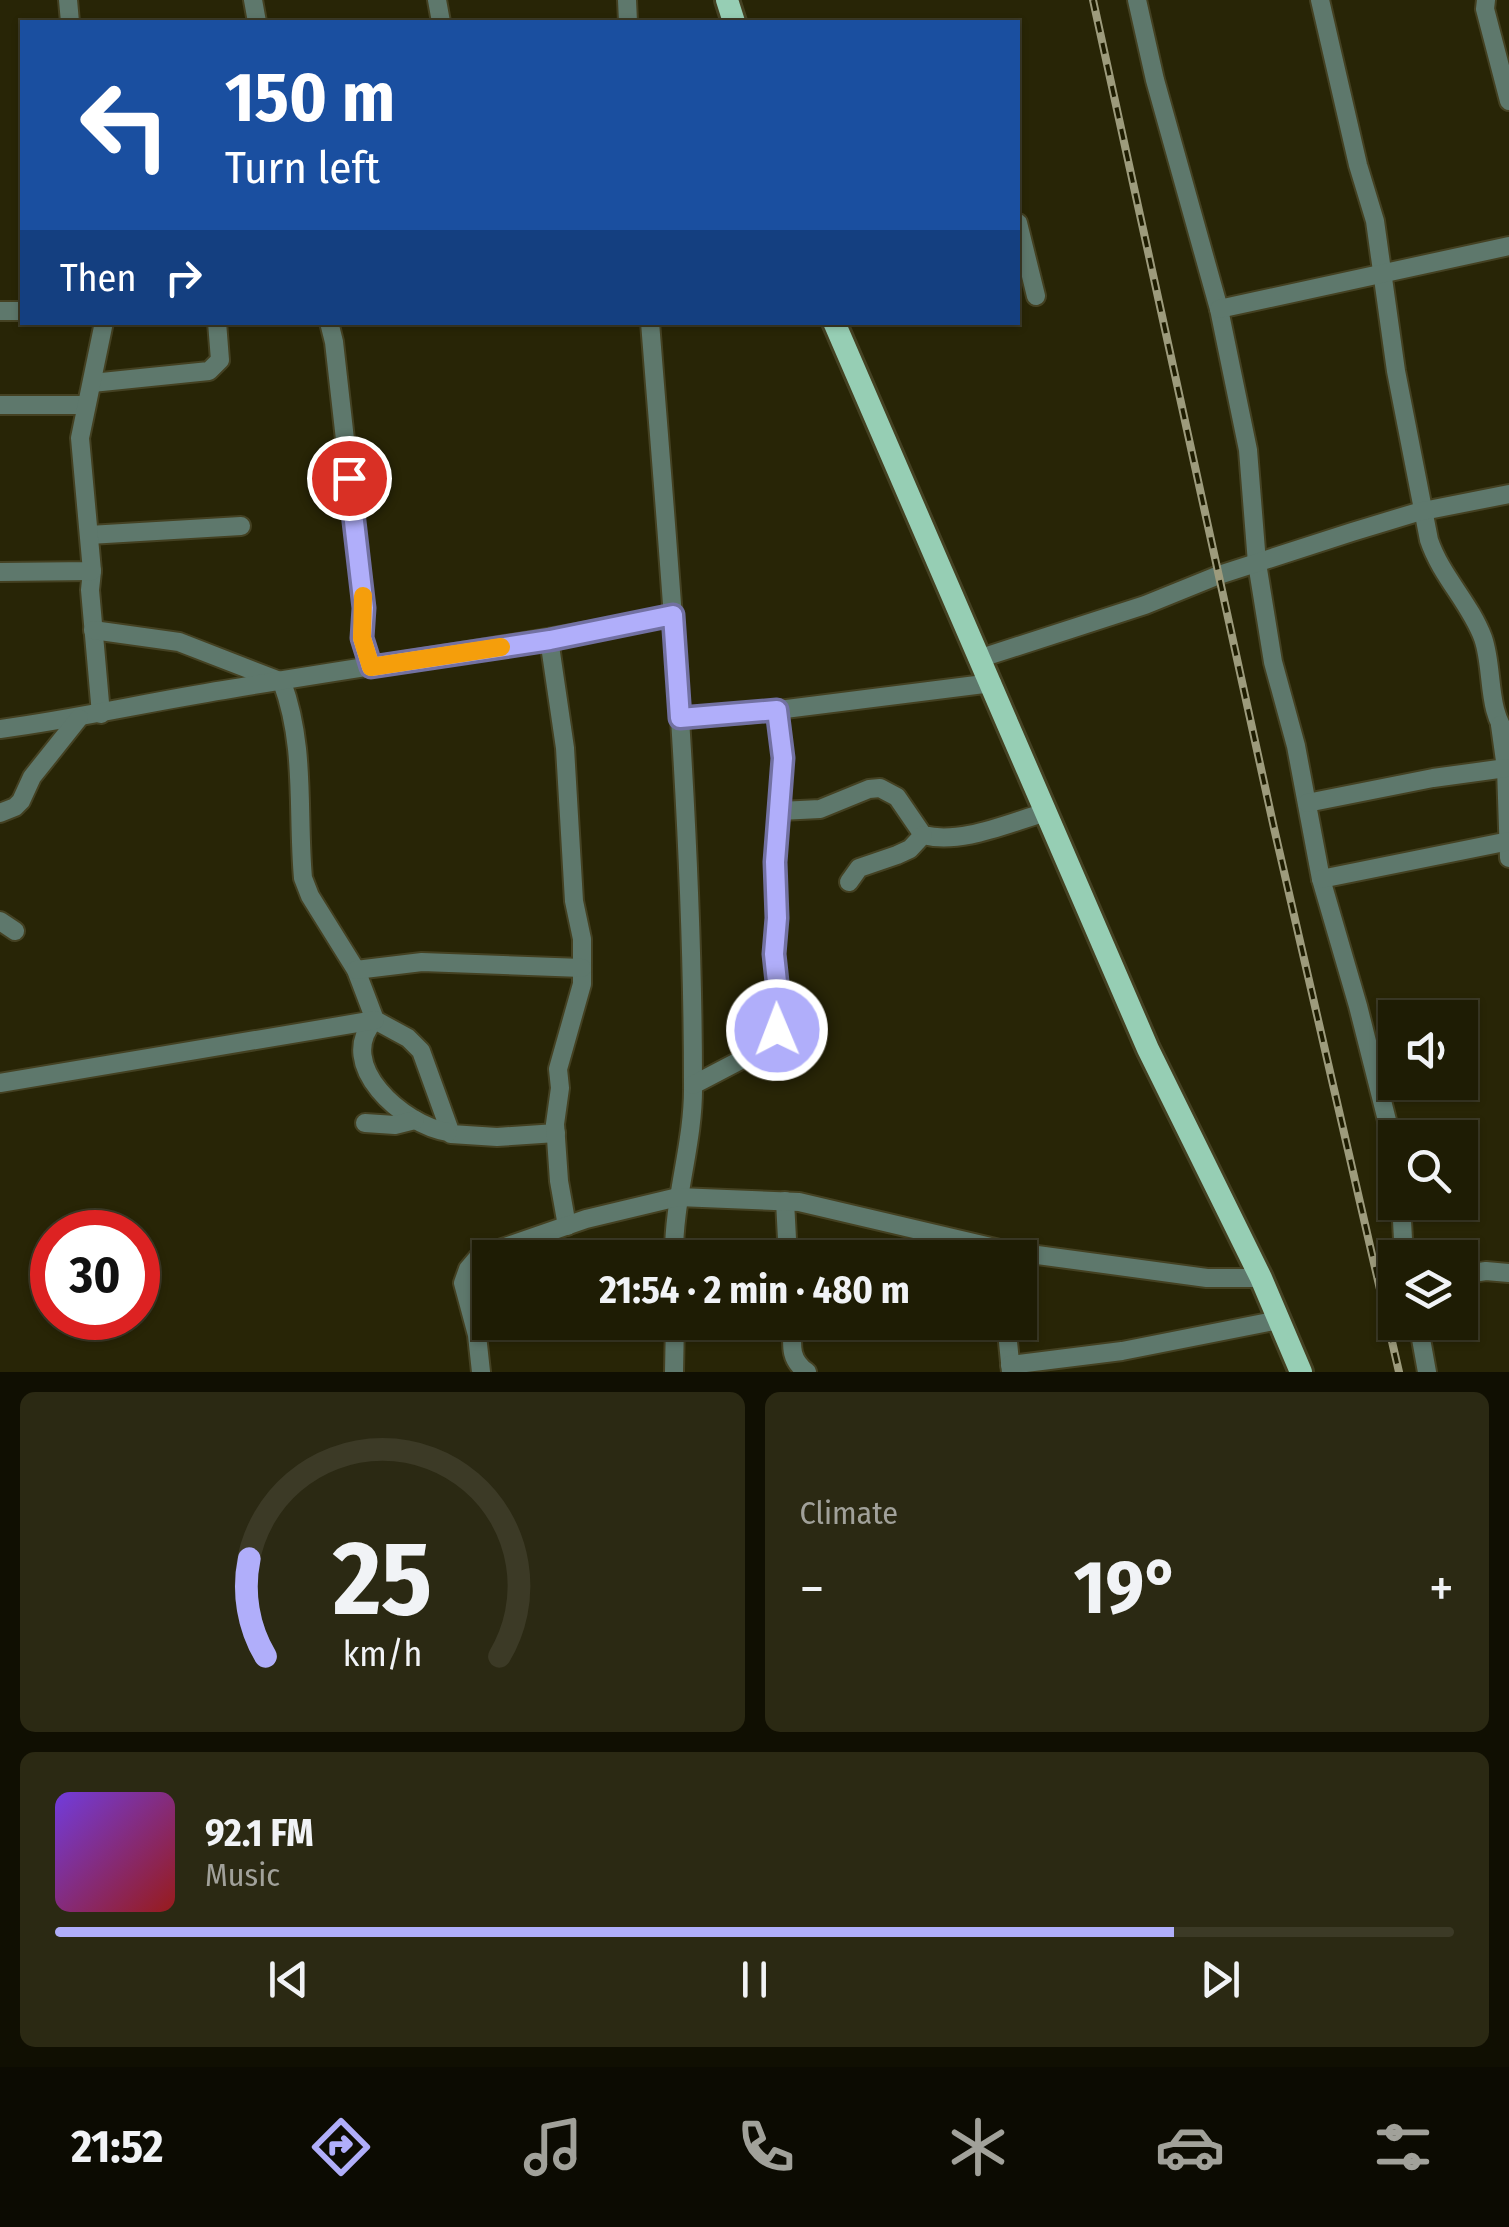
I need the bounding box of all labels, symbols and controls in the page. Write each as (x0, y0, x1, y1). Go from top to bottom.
text: 150 m (225, 56, 395, 140)
icon: left (60, 60, 190, 190)
text: Turn left (225, 141, 380, 195)
icon: right (156, 250, 211, 305)
text: Then (60, 255, 136, 301)
pin (307, 436, 392, 521)
icon: arrive (322, 451, 377, 506)
position arrow (725, 978, 829, 1082)
map controls (1378, 1000, 1478, 1340)
button: sound (1378, 1000, 1478, 1100)
button: search (1378, 1120, 1478, 1220)
speed limit sign: 30 (30, 1210, 160, 1340)
button: layers (1378, 1240, 1478, 1340)
text: 21:54 · 2 min · 480 m (599, 1267, 910, 1313)
text: Climate (800, 1494, 898, 1532)
text: 25 (332, 1517, 432, 1642)
text: 19° (1074, 1543, 1179, 1633)
text: − (800, 1556, 824, 1622)
text: + (1429, 1556, 1454, 1622)
text: km/h (342, 1633, 422, 1675)
text: 92.1 FM (205, 1810, 314, 1856)
text: Music (205, 1856, 280, 1894)
icon: previous (261, 1952, 316, 2007)
icon: pause (727, 1952, 782, 2007)
icon: next (1193, 1952, 1248, 2007)
icon: directions (306, 2112, 376, 2182)
icon: music (518, 2112, 588, 2182)
icon: phone (731, 2112, 801, 2182)
icon: climate (943, 2112, 1013, 2182)
icon: car (1155, 2112, 1225, 2182)
icon: filters (1368, 2112, 1438, 2182)
text: 21:52 (71, 2120, 163, 2174)

